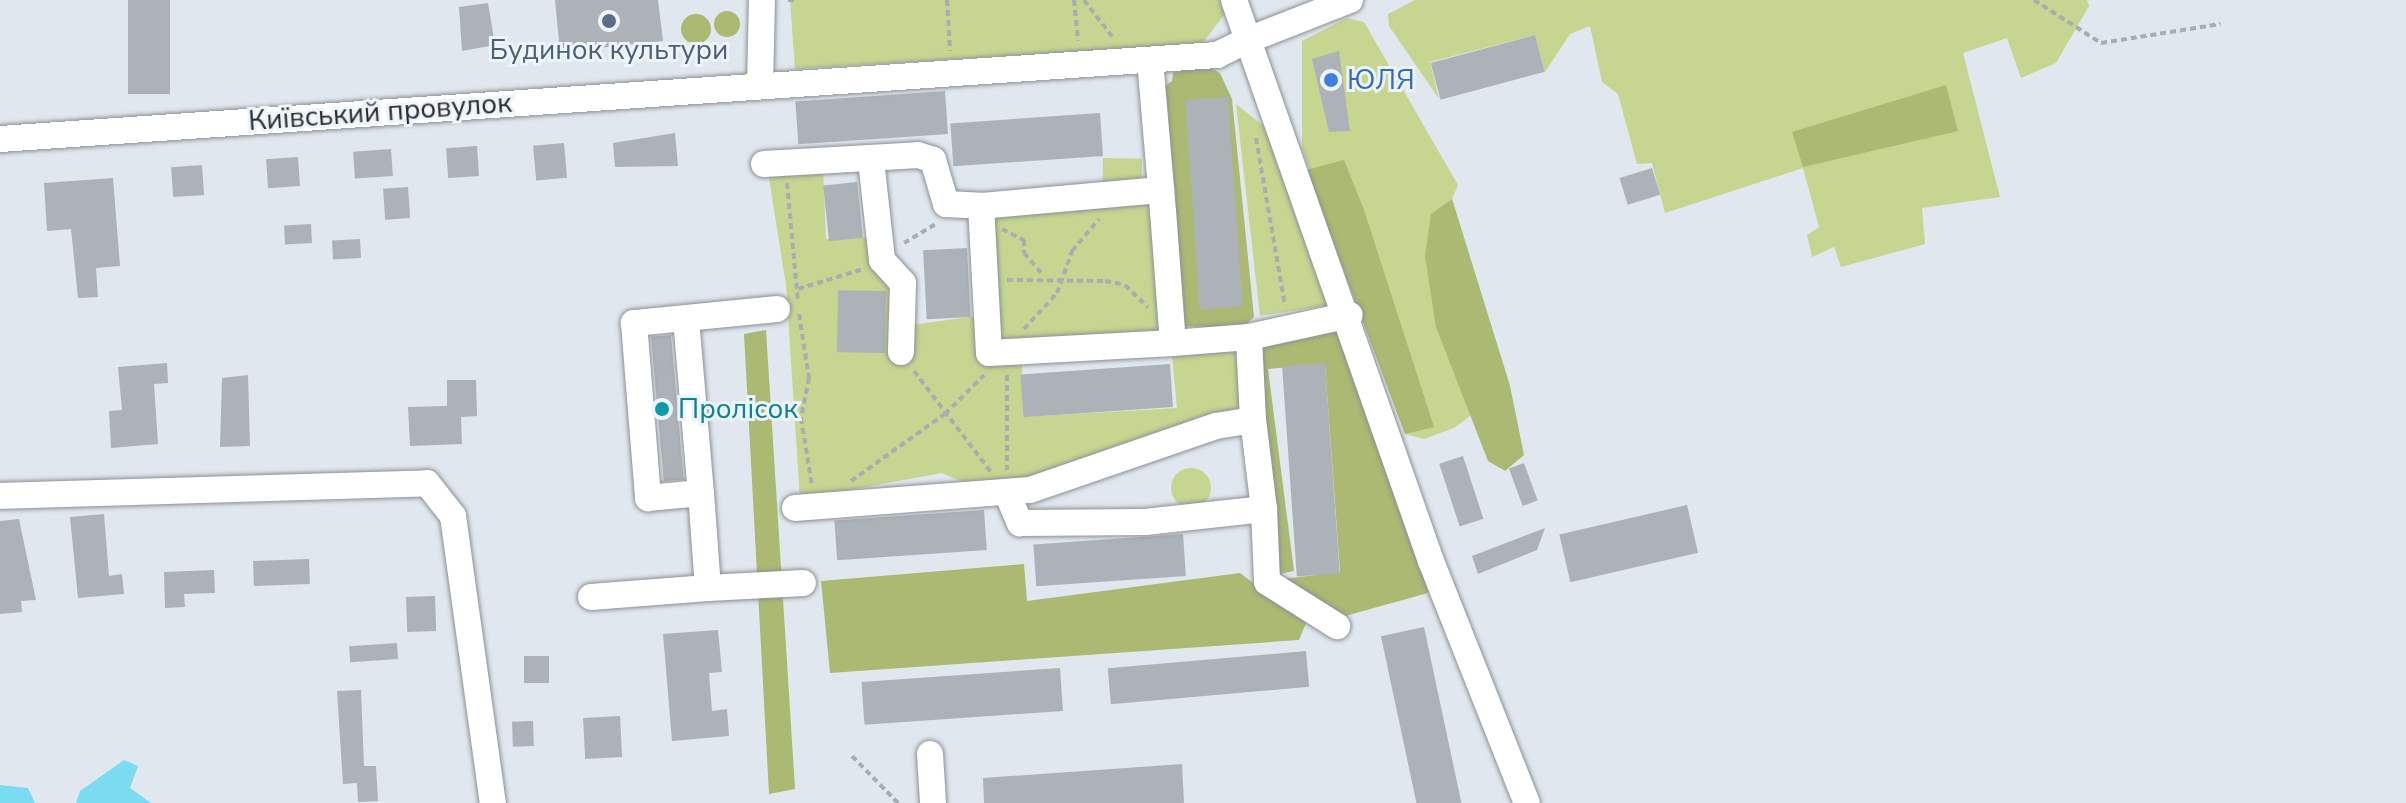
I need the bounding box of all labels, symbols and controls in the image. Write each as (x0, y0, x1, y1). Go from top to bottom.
marker: Будинок культури (600, 12, 618, 30)
place label: Будинок культури (490, 33, 728, 67)
place label: ЮЛЯ (1347, 63, 1415, 97)
marker: ЮЛЯ (1322, 71, 1340, 89)
street label: Київський провулок (247, 86, 513, 138)
place label: Пролісок (678, 392, 798, 426)
marker: Пролісок (653, 400, 671, 418)

